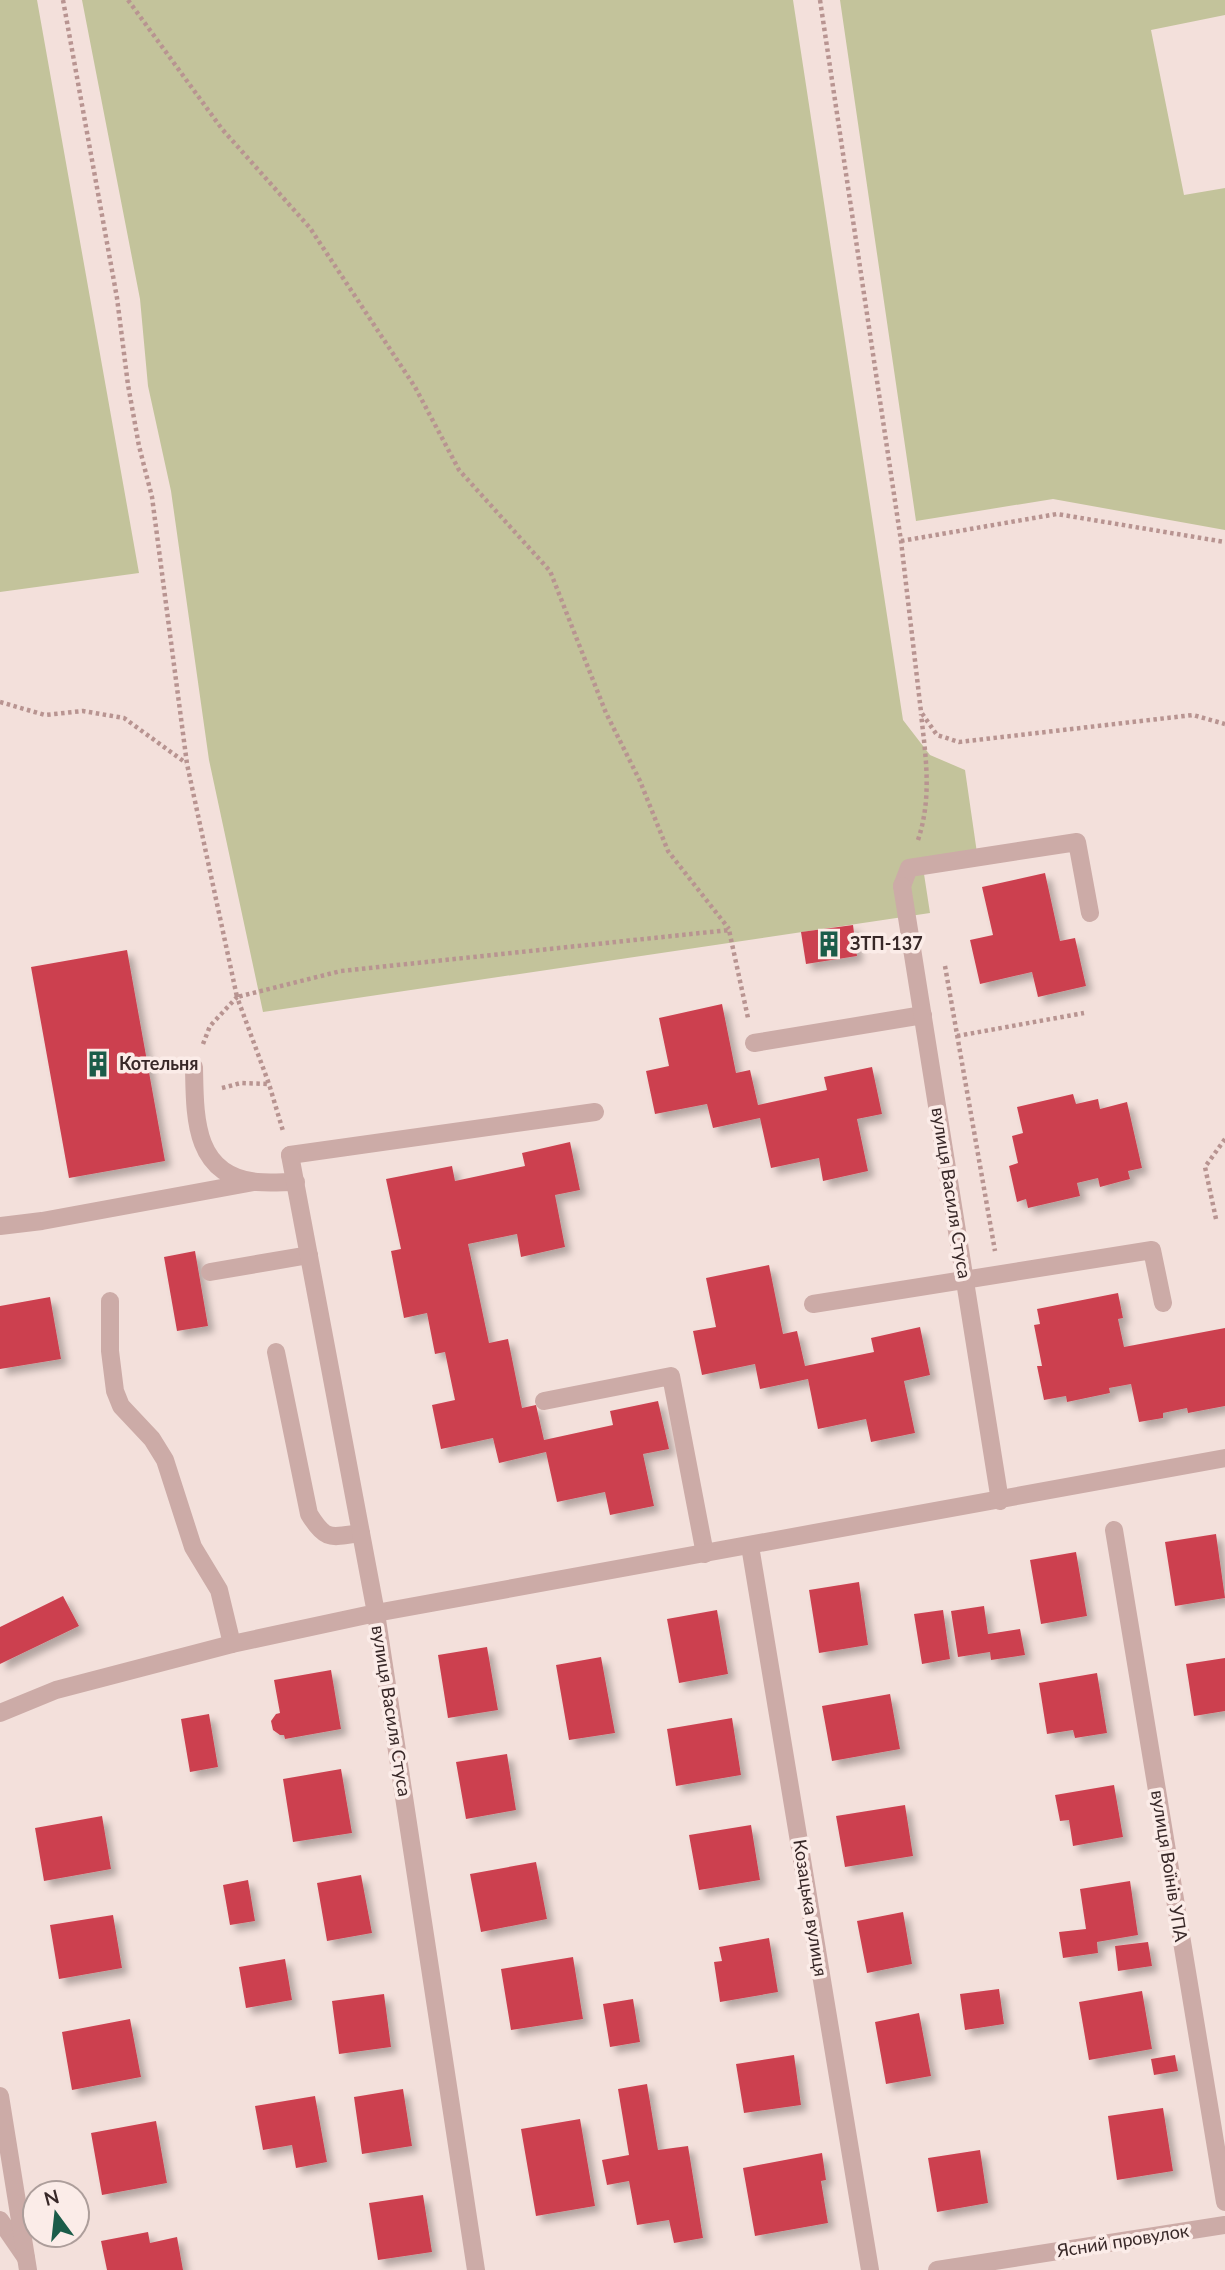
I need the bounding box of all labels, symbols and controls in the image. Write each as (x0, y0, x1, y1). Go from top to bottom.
building icon: ЗТП-137 (814, 929, 844, 959)
place label: ЗТП-137 (850, 932, 923, 954)
building icon: Котельня (83, 1049, 113, 1079)
place label: Котельня (119, 1052, 198, 1074)
street label: вулиця Василя Стуса (928, 1106, 976, 1280)
street label: вулиця Василя Стуса (368, 1624, 416, 1798)
street label: вулиця Воїнів УПА (1147, 1789, 1193, 1944)
street label: Козацька вулиця (789, 1838, 833, 1978)
north arrow (21, 2179, 91, 2249)
text: N (41, 2184, 62, 2210)
street label: Ясний провулок (1054, 2219, 1191, 2261)

